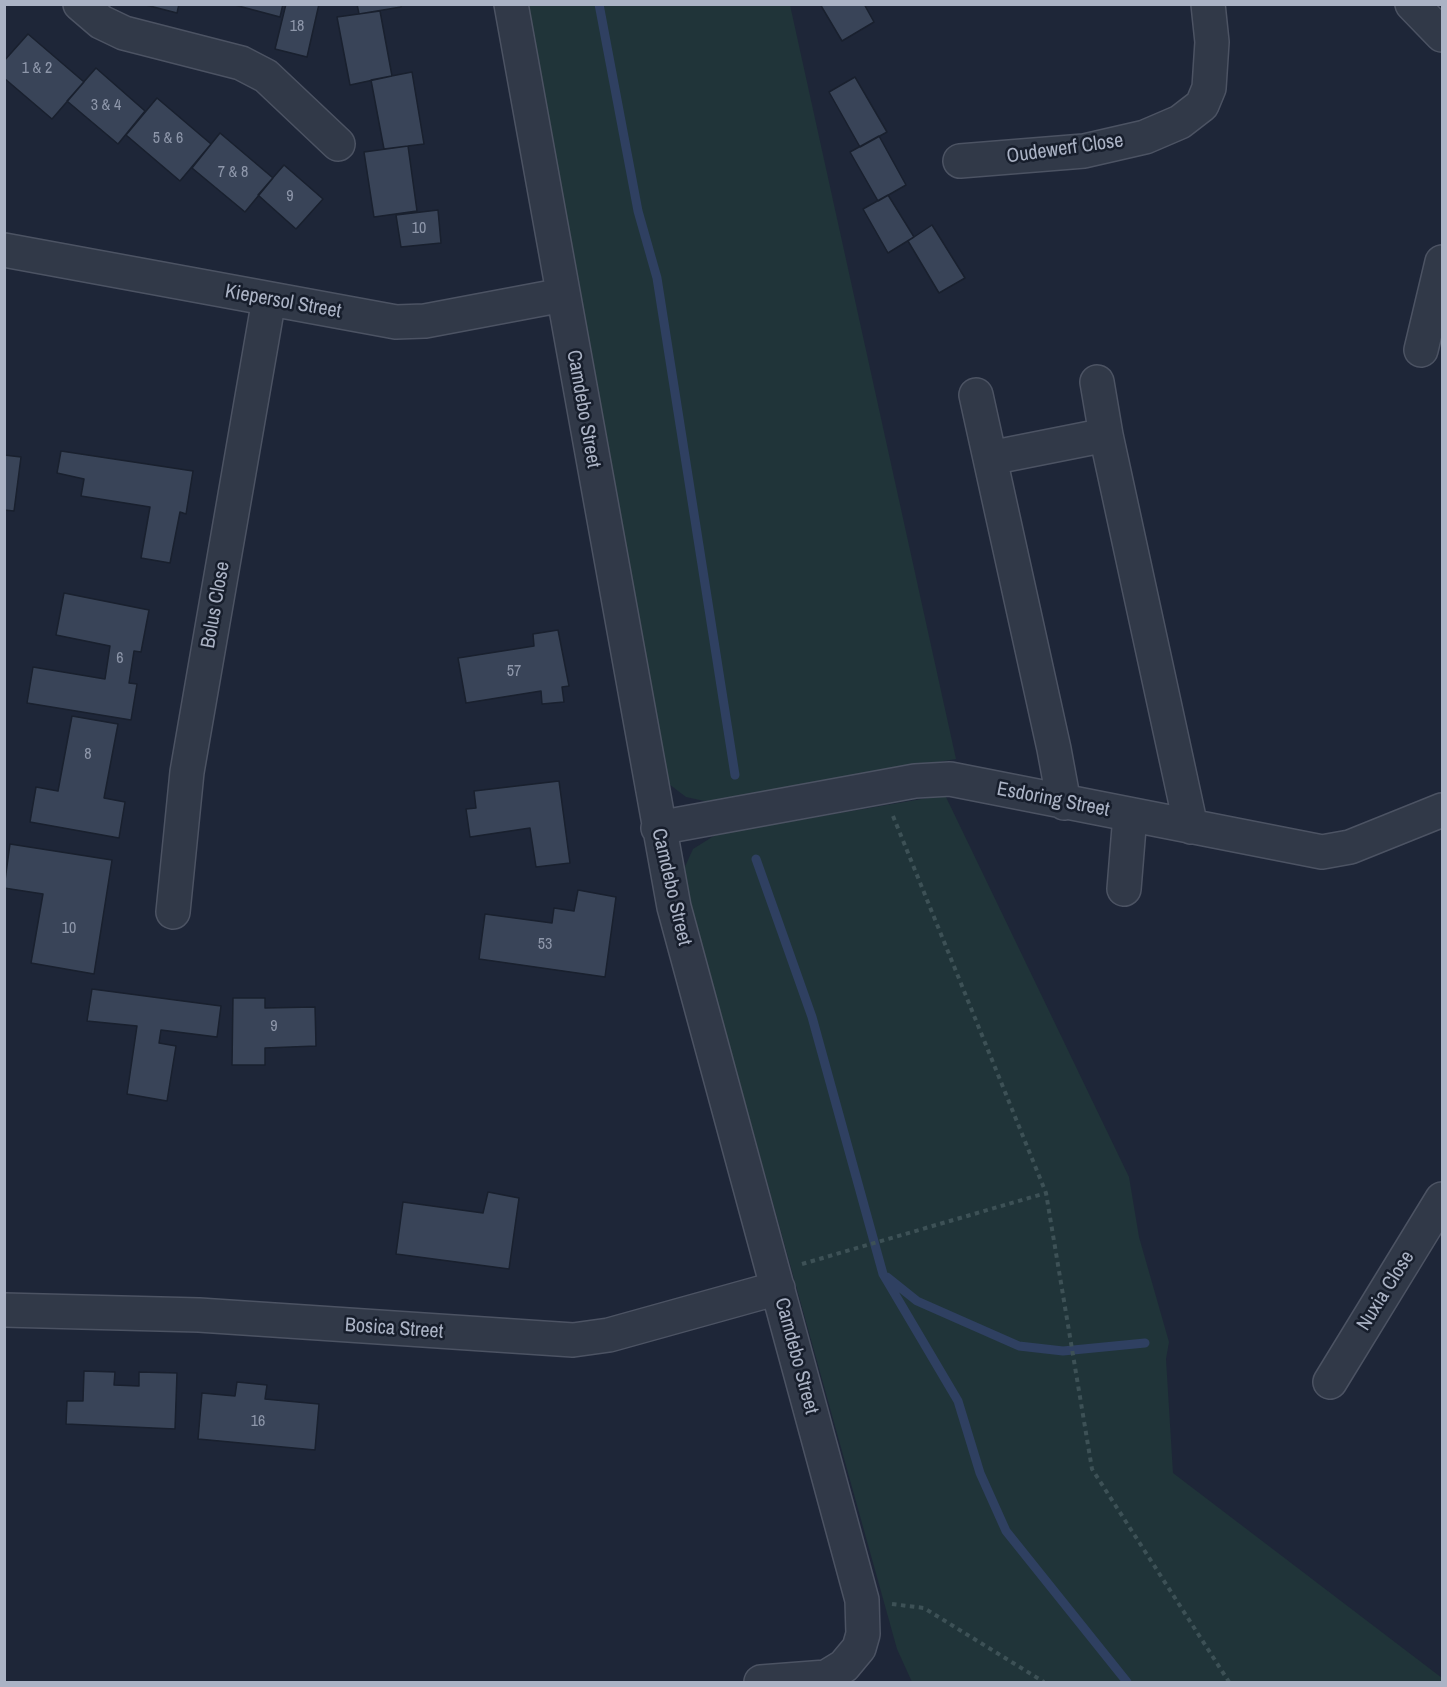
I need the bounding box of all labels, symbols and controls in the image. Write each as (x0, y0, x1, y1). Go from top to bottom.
house number: 18 (290, 17, 304, 37)
house number: 1 & 2 (22, 59, 52, 79)
house number: 3 & 4 (91, 96, 121, 116)
house number: 5 & 6 (153, 129, 183, 149)
street label: Oudewerf Close (1005, 129, 1125, 169)
house number: 7 & 8 (218, 163, 248, 183)
house number: 9 (286, 187, 294, 207)
house number: 10 (412, 219, 426, 239)
street label: Kiepersol Street (223, 280, 343, 324)
street label: Camdebo Street (561, 348, 605, 470)
street label: Bolus Close (197, 560, 235, 650)
house number: 6 (116, 649, 124, 669)
house number: 57 (507, 662, 521, 682)
house number: 8 (84, 745, 92, 765)
street label: Esdoring Street (995, 777, 1111, 823)
street label: Camdebo Street (646, 826, 696, 948)
house number: 10 (62, 919, 76, 939)
house number: 53 (538, 935, 552, 955)
house number: 9 (270, 1017, 278, 1037)
street label: Nuxia Close (1352, 1247, 1420, 1335)
street label: Camdebo Street (769, 1295, 823, 1417)
street label: Bosica Street (344, 1314, 444, 1344)
house number: 16 (251, 1412, 265, 1432)

